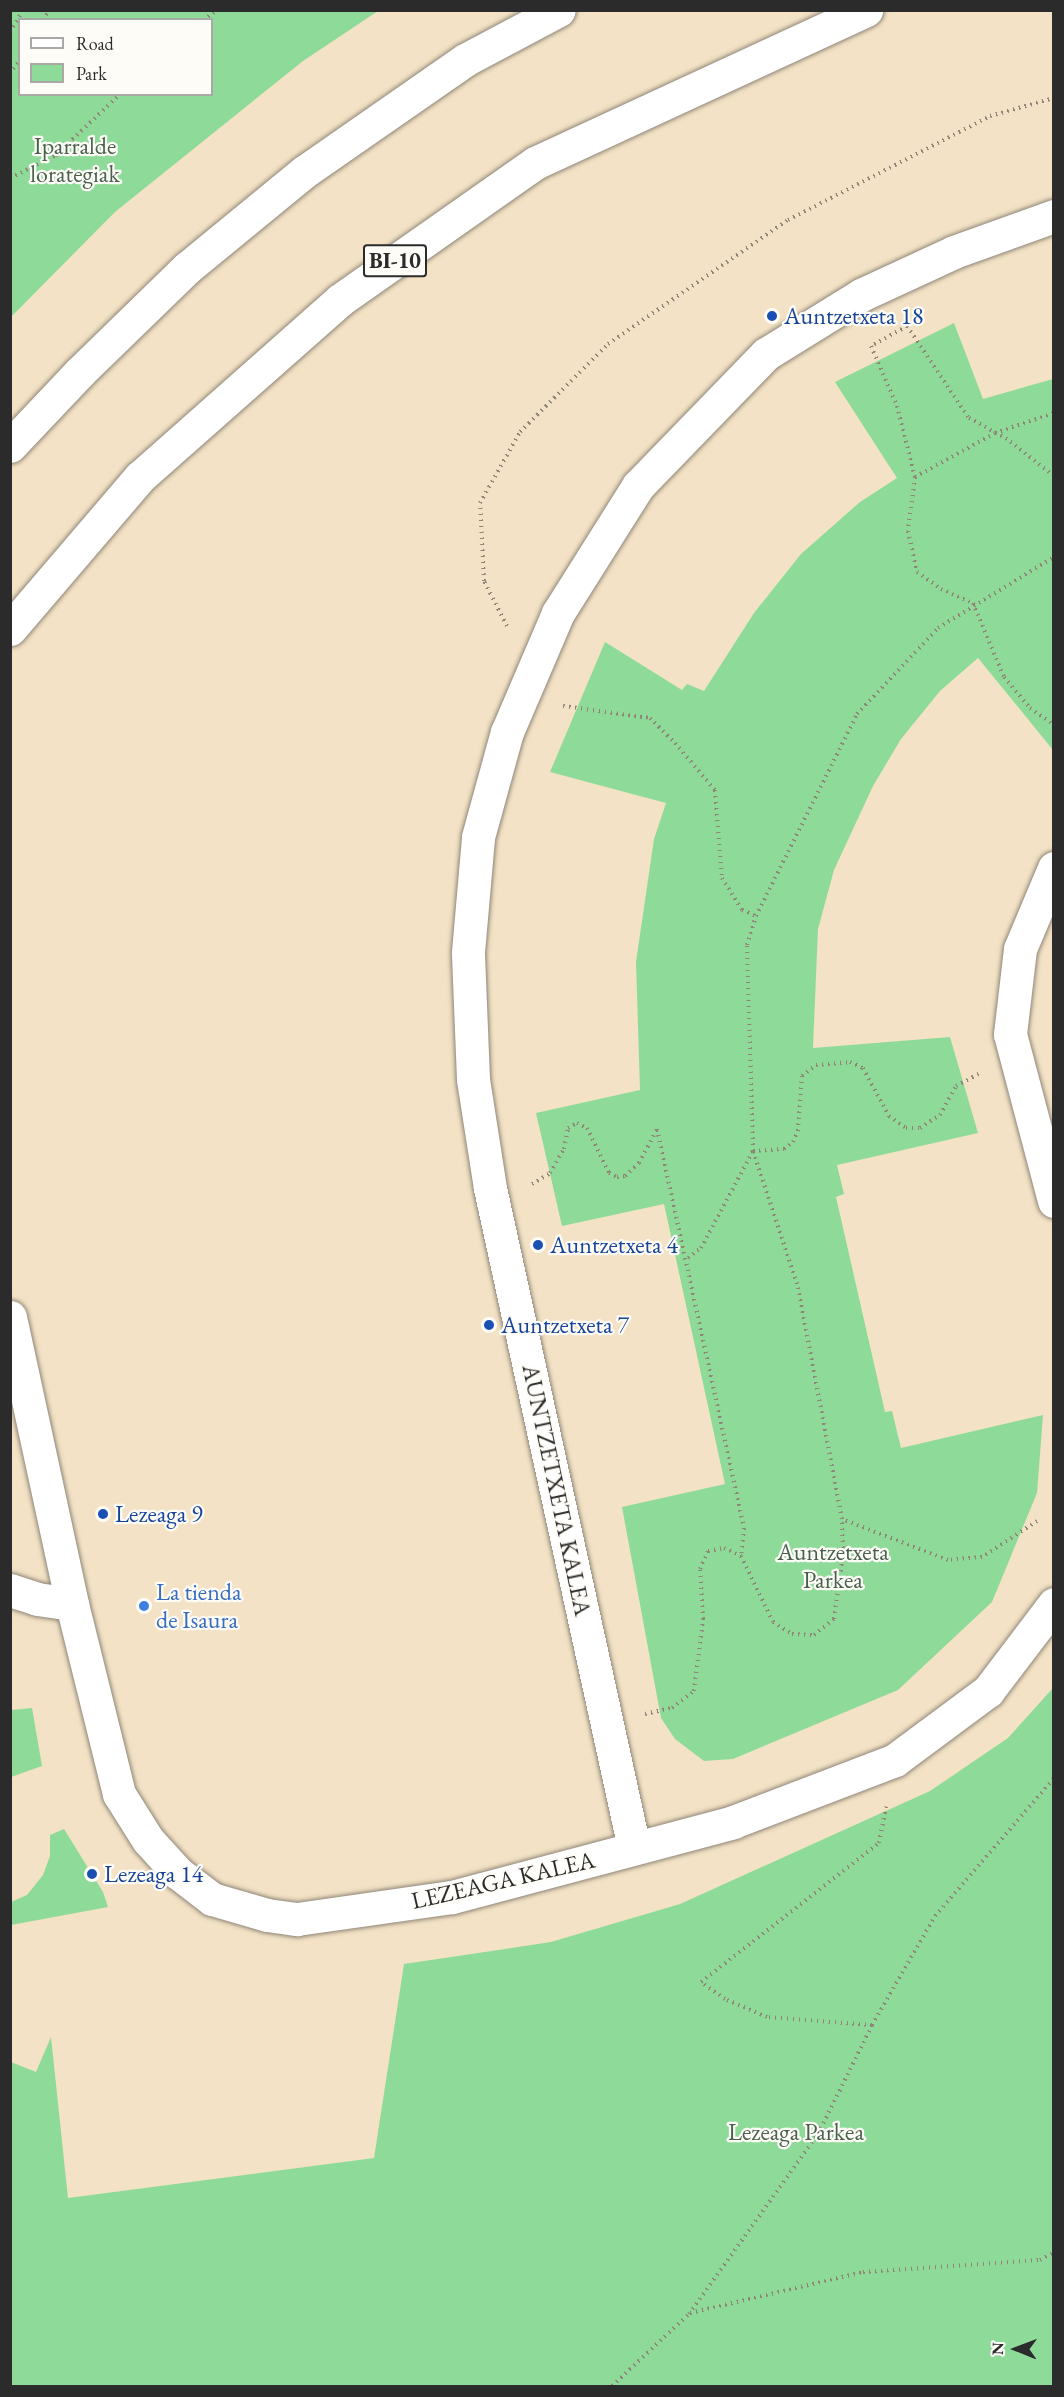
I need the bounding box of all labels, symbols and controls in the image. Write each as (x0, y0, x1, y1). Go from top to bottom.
legend (18, 18, 213, 96)
text: Road (76, 32, 114, 55)
text: Park (76, 62, 107, 85)
park label: Iparralde lorategiak (30, 132, 120, 188)
road number: BI-10 (362, 242, 428, 280)
place label: Auntzetxeta 18 (784, 302, 923, 330)
marker: Auntzetxeta 18 (765, 309, 779, 323)
place label: Auntzetxeta 4 (550, 1231, 678, 1259)
marker: Auntzetxeta 4 (531, 1238, 545, 1252)
place label: Auntzetxeta 7 (501, 1311, 629, 1339)
marker: Auntzetxeta 7 (482, 1318, 496, 1332)
street label: AUNTZETXETA KALEA (516, 1362, 598, 1618)
place label: Lezeaga 9 (115, 1500, 203, 1528)
marker: Lezeaga 9 (96, 1507, 110, 1521)
park label: Auntzetxeta Parkea (777, 1538, 889, 1594)
place label: La tienda de Isaura (156, 1578, 242, 1634)
marker: La tienda de Isaura (137, 1599, 151, 1613)
street label: LEZEAGA KALEA (408, 1845, 598, 1915)
place label: Lezeaga 14 (104, 1860, 203, 1888)
marker: Lezeaga 14 (85, 1867, 99, 1881)
park label: Lezeaga Parkea (728, 2118, 864, 2146)
north arrow (986, 2319, 1046, 2379)
text: N (987, 2342, 1008, 2355)

